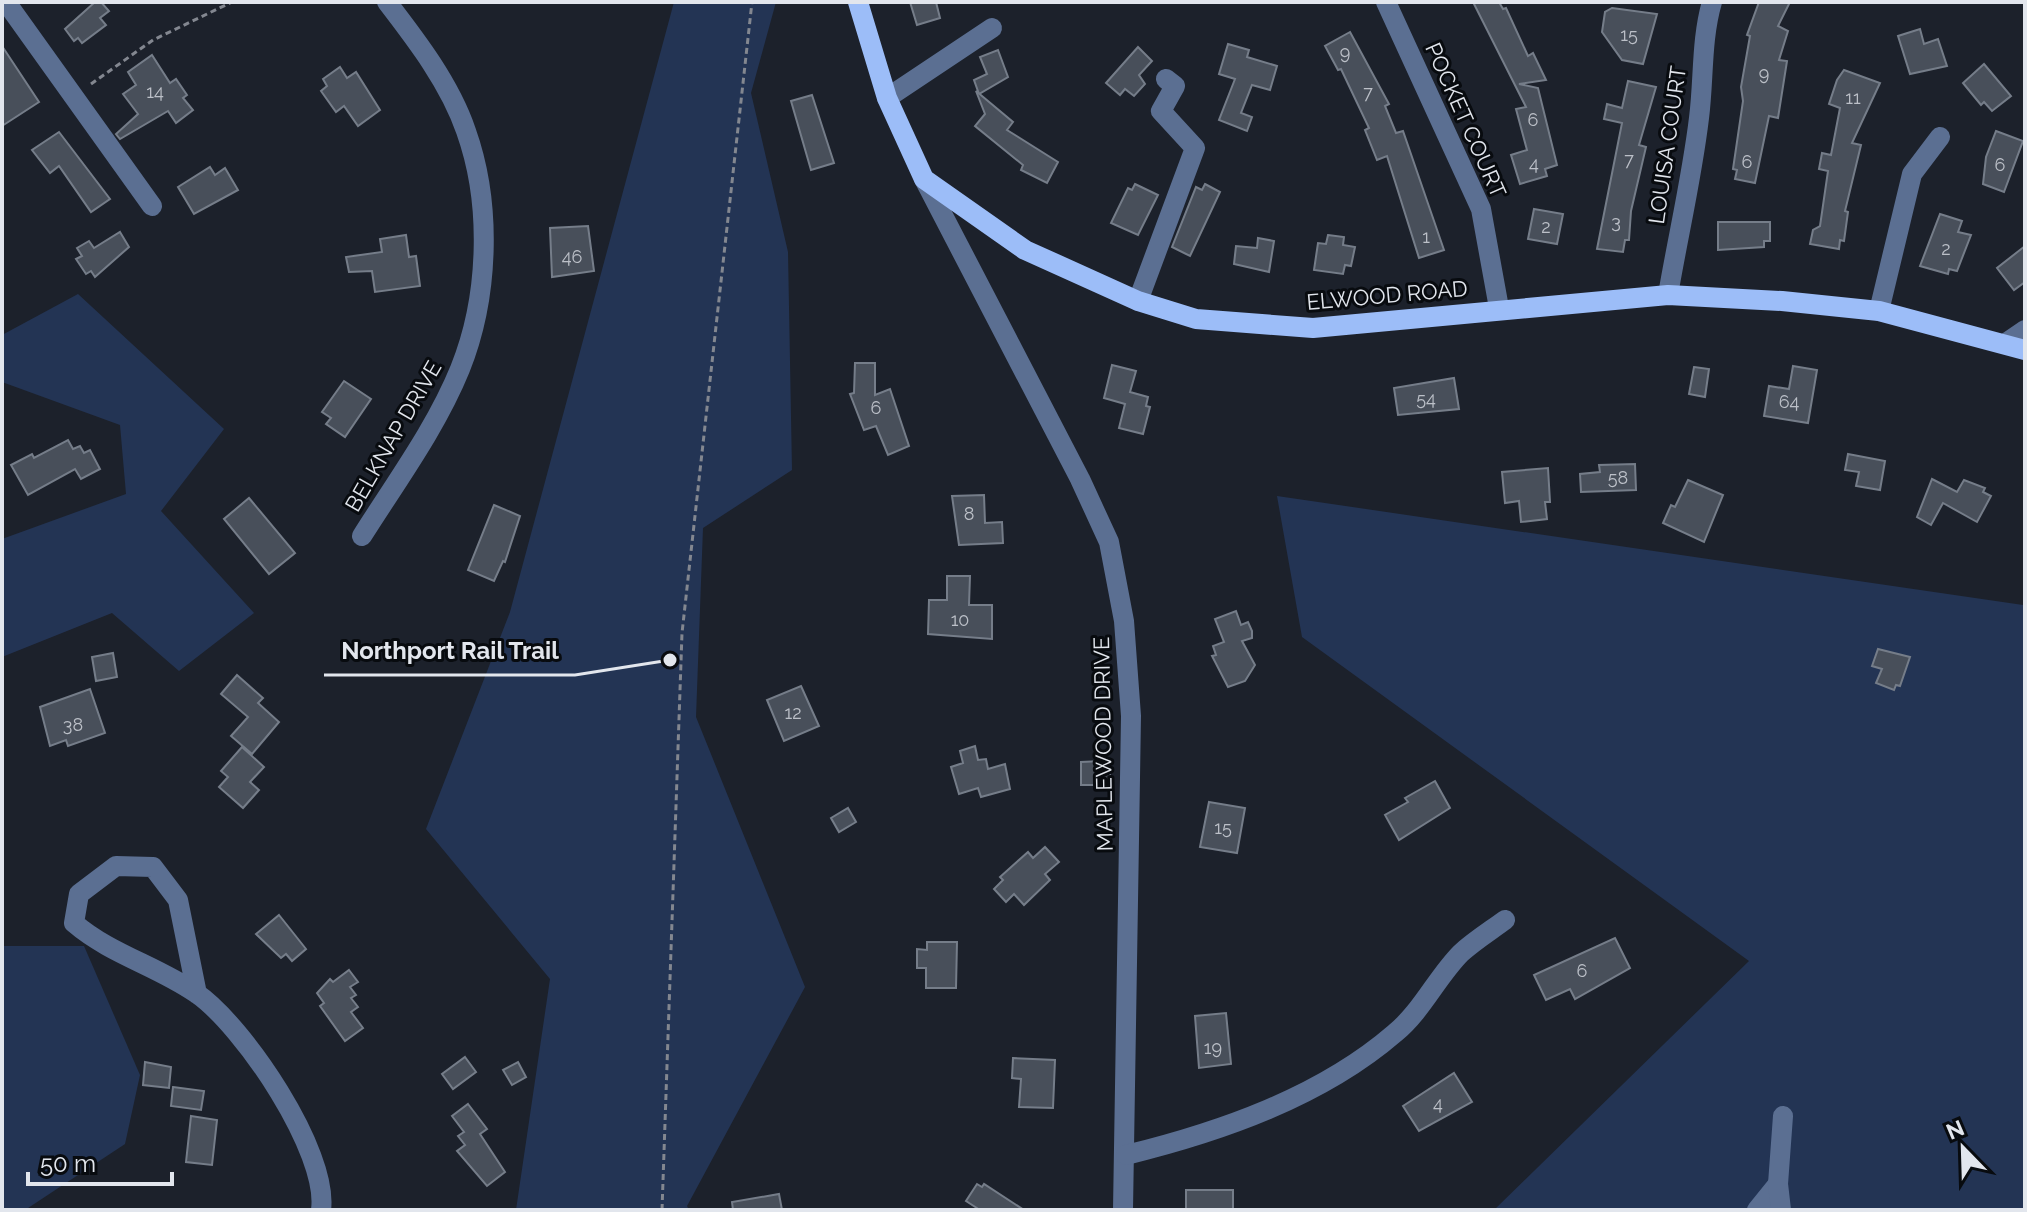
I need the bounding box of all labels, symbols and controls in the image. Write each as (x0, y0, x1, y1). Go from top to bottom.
house number: 15 (1620, 24, 1638, 45)
street label: POCKET COURT (1420, 38, 1512, 202)
house number: 9 (1340, 42, 1350, 63)
house number: 9 (1759, 63, 1769, 84)
street label: LOUISA COURT (1643, 64, 1691, 226)
house number: 14 (146, 81, 164, 102)
house number: 7 (1363, 82, 1373, 103)
house number: 11 (1845, 87, 1861, 108)
house number: 6 (1528, 109, 1539, 130)
house number: 7 (1624, 149, 1634, 170)
house number: 6 (1742, 151, 1753, 172)
house number: 4 (1529, 153, 1539, 174)
house number: 6 (1995, 154, 2006, 175)
house number: 3 (1611, 211, 1621, 232)
house number: 2 (1541, 216, 1551, 237)
house number: 1 (1422, 226, 1430, 247)
house number: 2 (1941, 238, 1951, 259)
house number: 46 (562, 246, 582, 267)
street label: ELWOOD ROAD (1305, 275, 1469, 315)
street label: BELKNAP DRIVE (339, 356, 447, 516)
house number: 54 (1416, 388, 1436, 409)
house number: 64 (1779, 391, 1800, 412)
house number: 6 (871, 397, 882, 418)
house number: 58 (1608, 467, 1628, 488)
house number: 8 (964, 503, 974, 524)
house number: 10 (951, 609, 969, 630)
callout: Northport Rail Trail (324, 627, 575, 675)
text: Northport Rail Trail (341, 636, 559, 665)
street label: MAPLEWOOD DRIVE (1088, 636, 1118, 852)
house number: 12 (784, 702, 802, 723)
house number: 38 (63, 714, 83, 735)
house number: 15 (1214, 817, 1232, 838)
house number: 6 (1577, 960, 1588, 981)
house number: 19 (1204, 1037, 1222, 1058)
house number: 4 (1433, 1093, 1443, 1114)
north arrow (1923, 1108, 2003, 1188)
text: N (1942, 1114, 1968, 1145)
scale bar (28, 1136, 172, 1186)
text: 50 m (40, 1149, 96, 1178)

